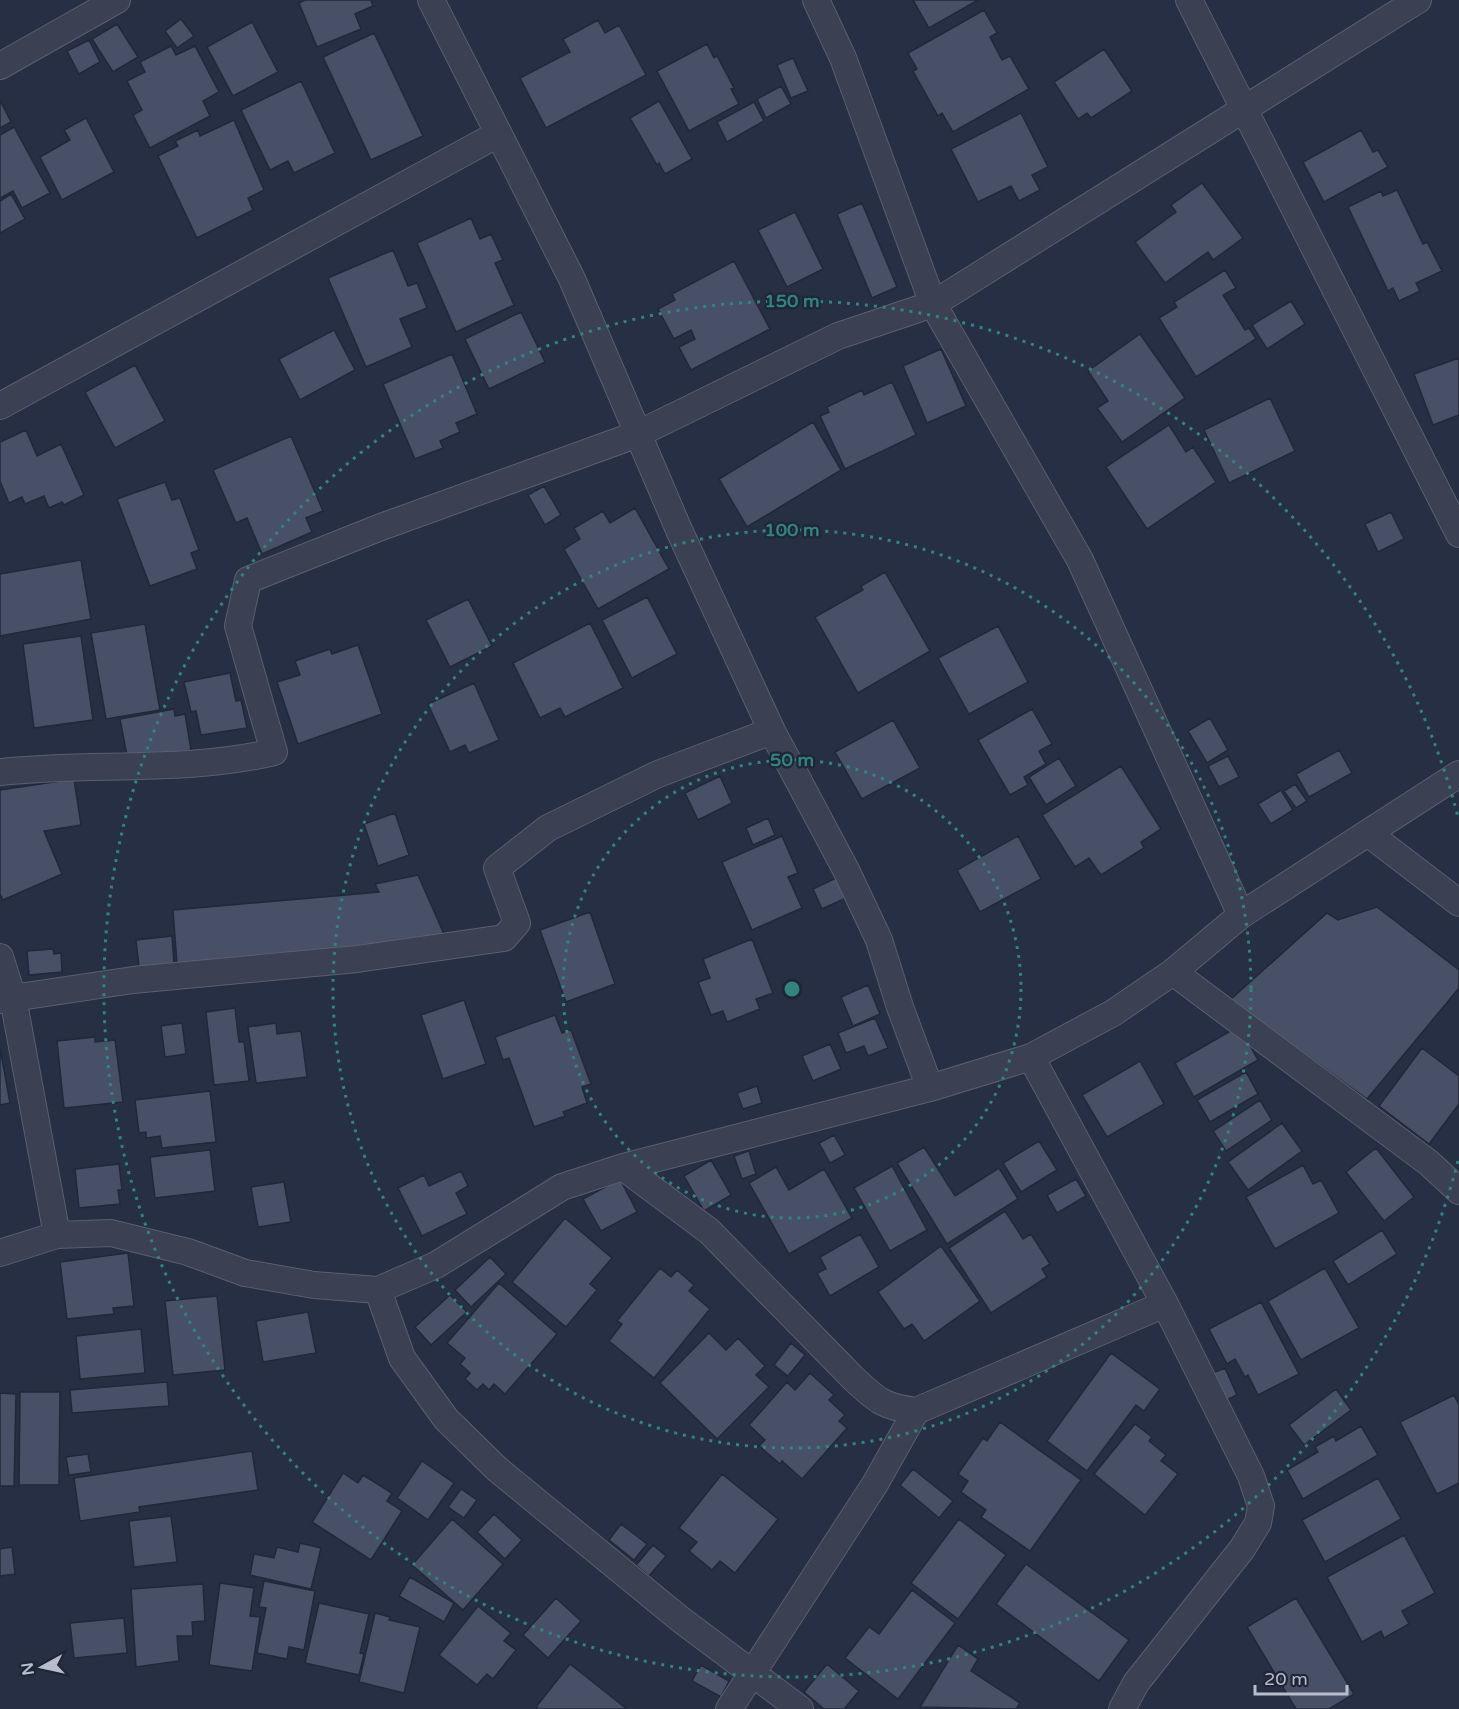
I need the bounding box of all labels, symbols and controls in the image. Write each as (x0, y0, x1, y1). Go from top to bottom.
text: 150 m (764, 290, 820, 312)
text: 100 m (764, 519, 820, 541)
text: 50 m (770, 749, 814, 771)
centre of rings (782, 979, 802, 999)
north arrow (12, 1637, 72, 1697)
scale bar (1255, 1658, 1346, 1696)
text: N (17, 1661, 39, 1677)
text: 20 m (1264, 1668, 1308, 1690)

